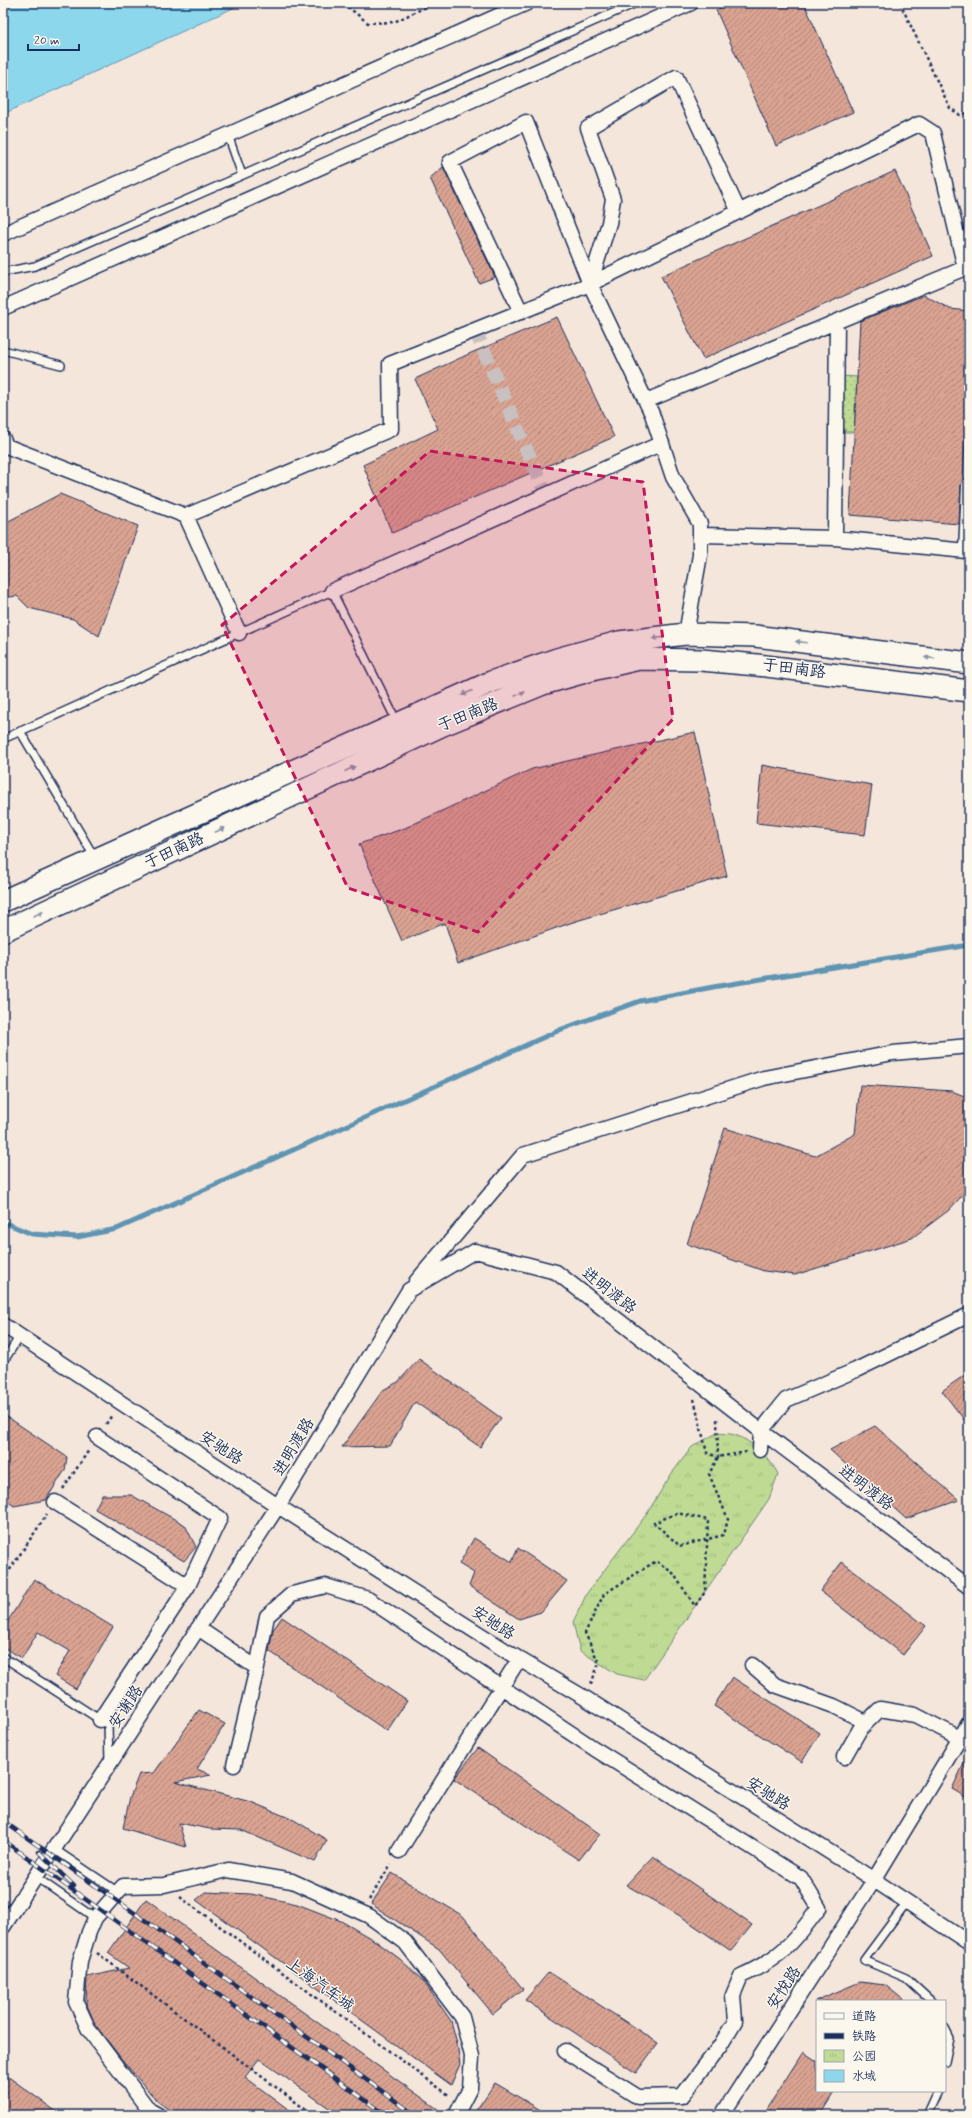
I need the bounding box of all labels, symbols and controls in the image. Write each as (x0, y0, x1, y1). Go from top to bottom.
scale bar (28, 26, 79, 52)
text: 20 m (34, 33, 60, 49)
one-way arrow (652, 635, 664, 641)
one-way arrow (795, 639, 807, 645)
street label: 于田南路 (761, 655, 827, 683)
one-way arrow (924, 655, 936, 662)
one-way arrow (461, 690, 472, 696)
one-way arrow (515, 690, 527, 696)
street label: 于田南路 (434, 693, 502, 737)
one-way arrow (344, 765, 356, 772)
one-way arrow (214, 827, 225, 833)
street label: 于田南路 (141, 828, 207, 874)
one-way arrow (33, 911, 44, 917)
street label: 进明渡路 (577, 1263, 641, 1319)
street label: 进明渡路 (269, 1414, 319, 1480)
street label: 安驰路 (195, 1426, 247, 1470)
street label: 进明渡路 (834, 1460, 898, 1516)
street label: 安驰路 (467, 1601, 519, 1645)
street label: 安谢路 (104, 1681, 148, 1733)
street label: 安驰路 (742, 1772, 794, 1816)
street label: 上海汽车城 (281, 1953, 359, 2017)
street label: 安悦路 (762, 1962, 806, 2014)
legend (816, 2000, 946, 2092)
text: 道路 (852, 2009, 876, 2025)
text: 铁路 (852, 2029, 876, 2045)
text: 公园 (852, 2049, 876, 2065)
text: 水域 (852, 2069, 876, 2085)

